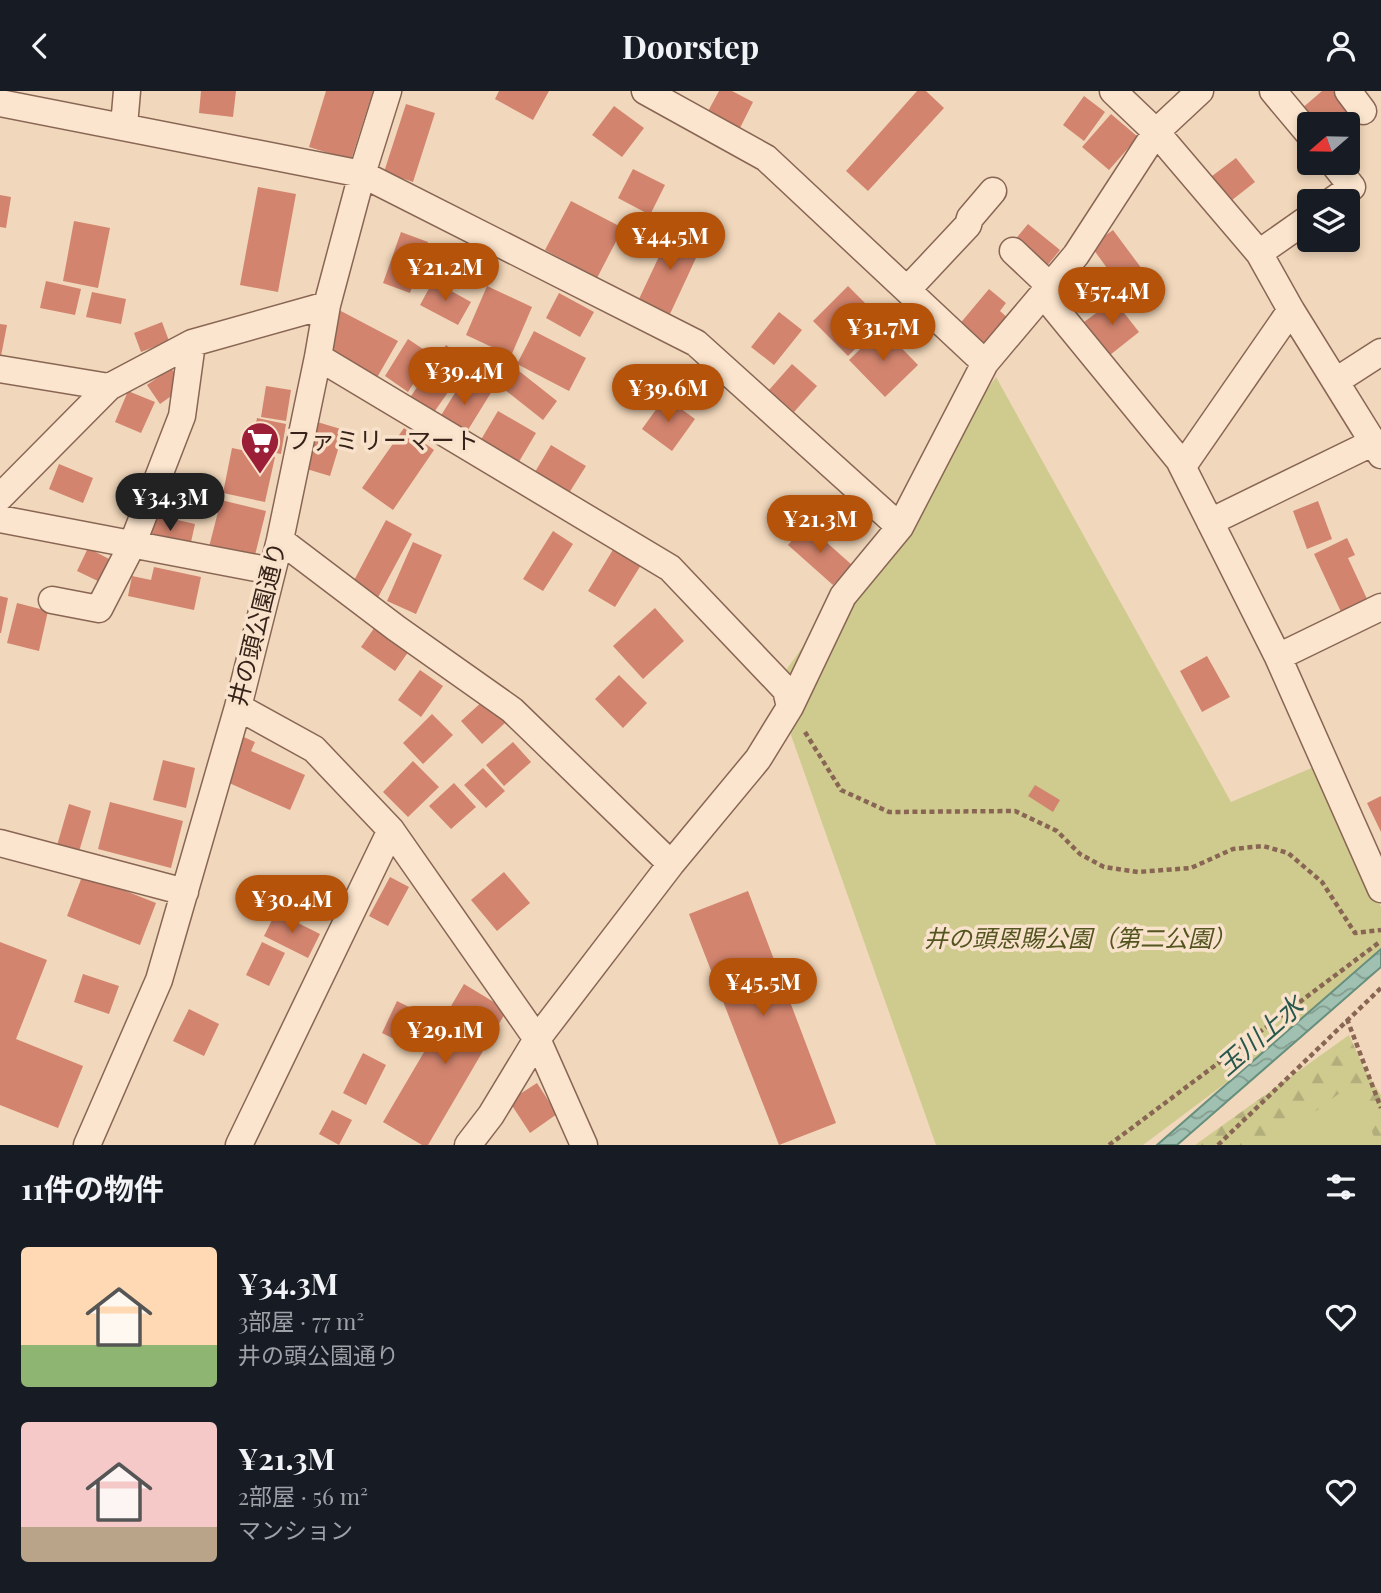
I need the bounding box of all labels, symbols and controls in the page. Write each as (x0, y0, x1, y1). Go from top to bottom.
text: Doorstep (622, 24, 759, 67)
icon: back (21, 27, 59, 65)
icon: person (1322, 27, 1360, 65)
north arrow (1297, 112, 1360, 175)
map controls (1297, 112, 1360, 252)
button: layers (1297, 189, 1360, 252)
pin: ¥44.5M (613, 213, 727, 272)
text: ¥44.5M (631, 219, 709, 250)
pin: ¥21.2M (388, 243, 502, 303)
text: ¥21.2M (407, 250, 483, 281)
pin: ¥57.4M (1055, 267, 1169, 327)
text: ¥57.4M (1074, 274, 1150, 305)
pin: ¥31.7M (826, 303, 940, 363)
text: ¥31.7M (846, 310, 920, 341)
pin: ¥39.4M (407, 347, 521, 407)
text: ¥39.4M (424, 354, 504, 385)
pin: ¥39.6M (611, 365, 725, 424)
text: ¥39.6M (628, 371, 708, 402)
supermarket icon: ファミリーマート (239, 420, 281, 475)
place label: ファミリーマート (287, 423, 479, 455)
pin: ¥34.3M (113, 473, 227, 533)
text: ¥34.3M (132, 480, 209, 511)
pin: ¥21.3M (763, 496, 877, 555)
text: ¥21.3M (783, 502, 857, 533)
street label: 井の頭公園通り (220, 538, 292, 709)
pin: ¥30.4M (235, 875, 349, 935)
text: ¥30.4M (251, 882, 333, 913)
park label: 井の頭恩賜公園（第二公園） (924, 921, 1236, 953)
pin: ¥45.5M (706, 958, 820, 1018)
text: ¥45.5M (725, 965, 801, 996)
water label: 玉川上水 (1208, 986, 1312, 1082)
pin: ¥29.1M (388, 1007, 502, 1066)
text: ¥29.1M (407, 1013, 483, 1044)
text: 11件の物件 (21, 1168, 164, 1208)
icon: filters (1322, 1168, 1360, 1206)
text: ¥34.3M (238, 1263, 338, 1303)
icon: home (77, 1275, 161, 1359)
icon: heart (1322, 1298, 1360, 1336)
text: 3部屋 · 77 m² (238, 1305, 364, 1336)
text: 井の頭公園通り (238, 1339, 399, 1370)
text: ¥21.3M (238, 1438, 335, 1478)
icon: home (77, 1450, 161, 1534)
icon: heart (1322, 1473, 1360, 1511)
text: 2部屋 · 56 m² (238, 1480, 368, 1511)
text: マンション (238, 1514, 353, 1545)

